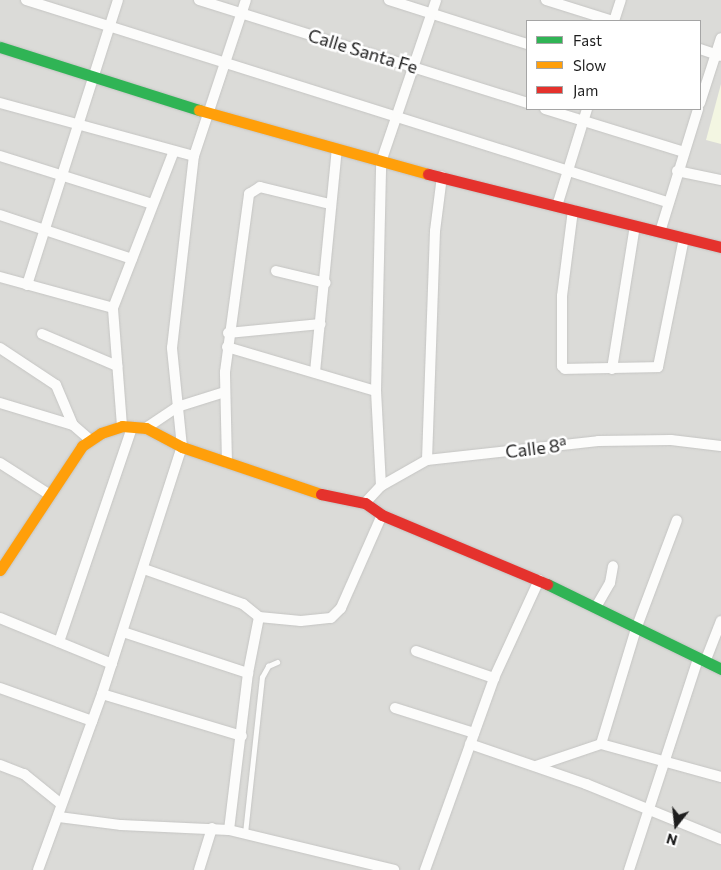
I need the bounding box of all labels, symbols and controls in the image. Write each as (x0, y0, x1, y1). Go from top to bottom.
legend (526, 20, 701, 110)
street label: Calle Santa Fe (305, 24, 421, 78)
text: Fast (573, 31, 602, 49)
text: Slow (573, 56, 606, 74)
text: Jam (573, 81, 598, 99)
street label: Calle 8ª (504, 434, 568, 462)
north arrow (651, 800, 701, 850)
text: N (664, 830, 679, 850)

